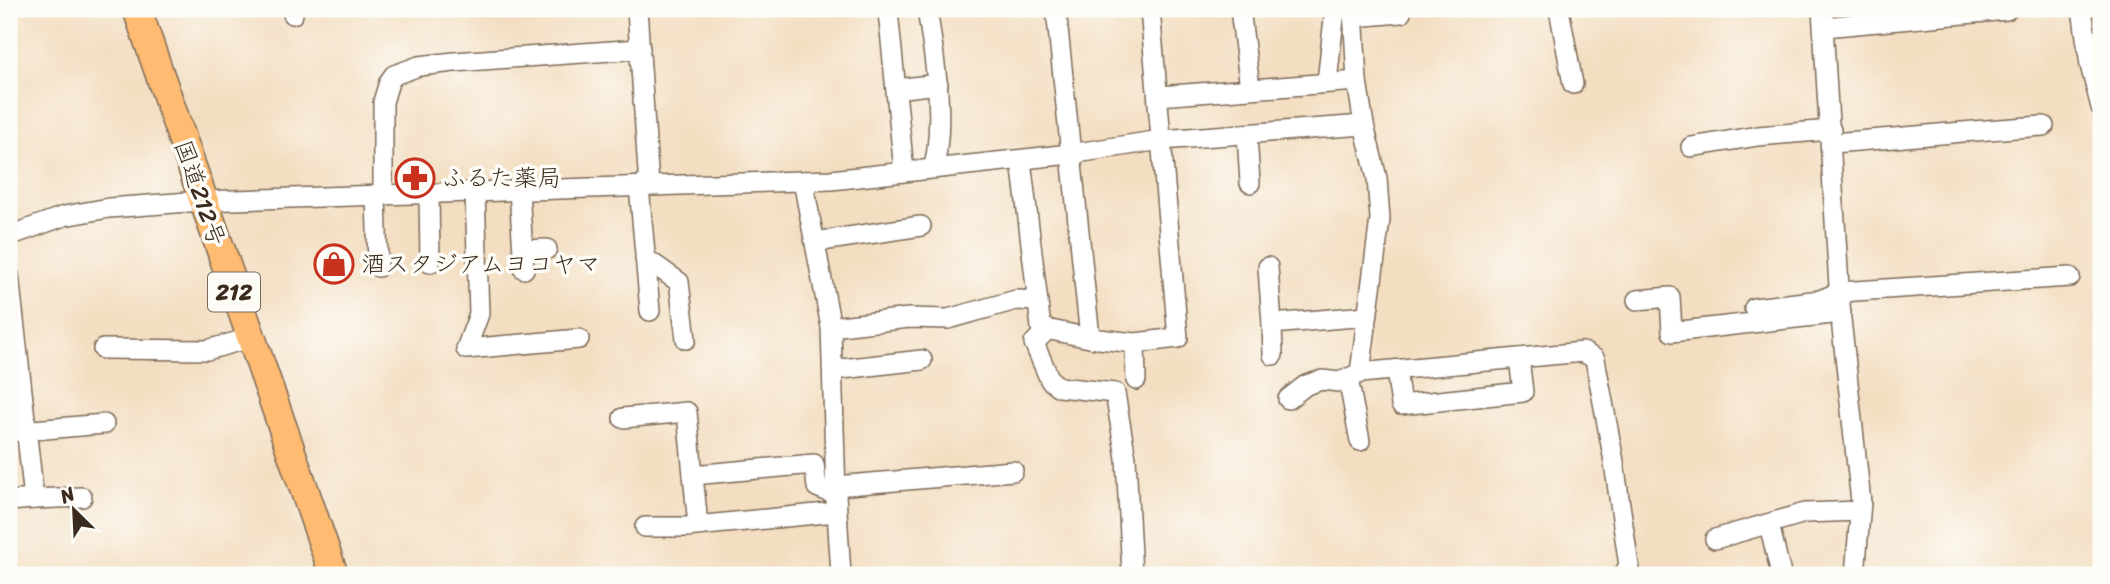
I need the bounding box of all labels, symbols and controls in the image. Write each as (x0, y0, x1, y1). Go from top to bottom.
street label: 国道212号 (162, 134, 238, 252)
pharmacy icon: ふるた薬局 (394, 157, 436, 199)
place label: ふるた薬局 (442, 157, 562, 199)
shop icon: 酒スタジアムヨコヤマ (313, 243, 355, 285)
place label: 酒スタジアムヨコヤマ (361, 243, 601, 285)
road number: 212 (208, 272, 260, 312)
north arrow (38, 476, 108, 546)
text: N (54, 477, 81, 513)

